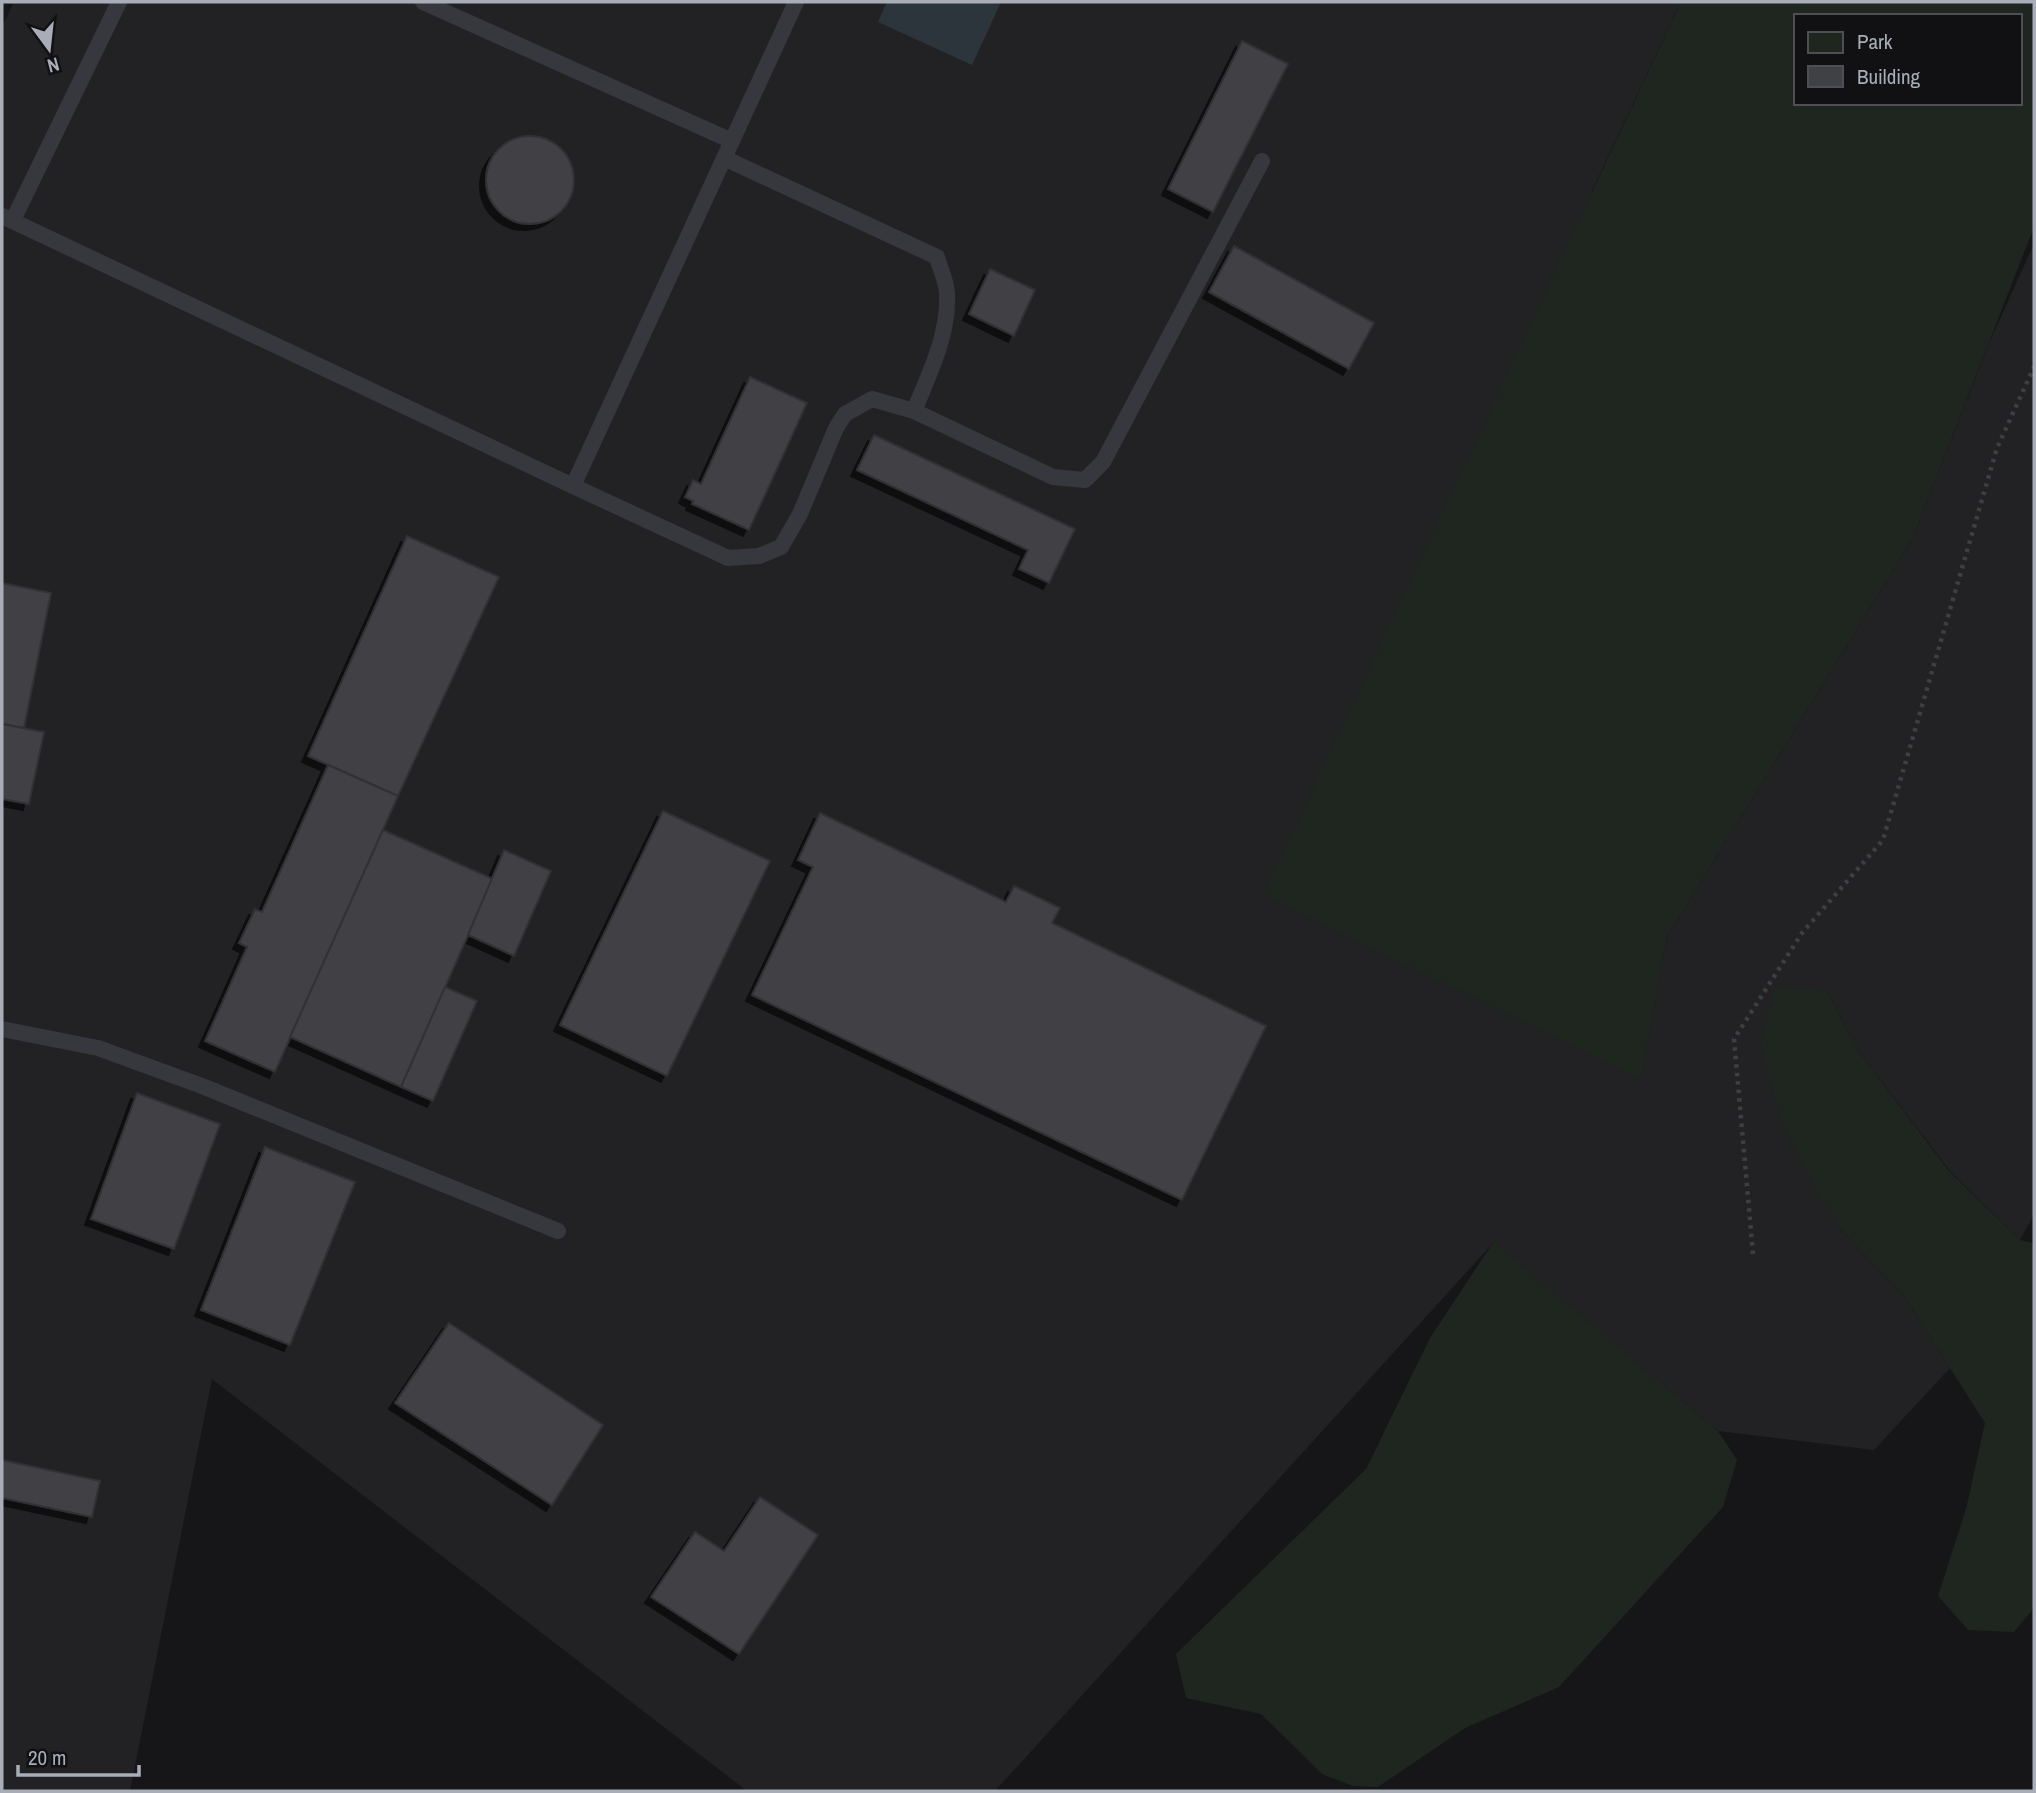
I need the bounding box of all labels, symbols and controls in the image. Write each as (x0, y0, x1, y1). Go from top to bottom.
north arrow (14, 14, 84, 84)
legend (1794, 14, 2022, 105)
text: Park (1857, 27, 1893, 56)
text: N (45, 51, 62, 79)
text: Building (1857, 62, 1921, 91)
scale bar (18, 1734, 138, 1778)
text: 20 m (28, 1743, 66, 1772)

